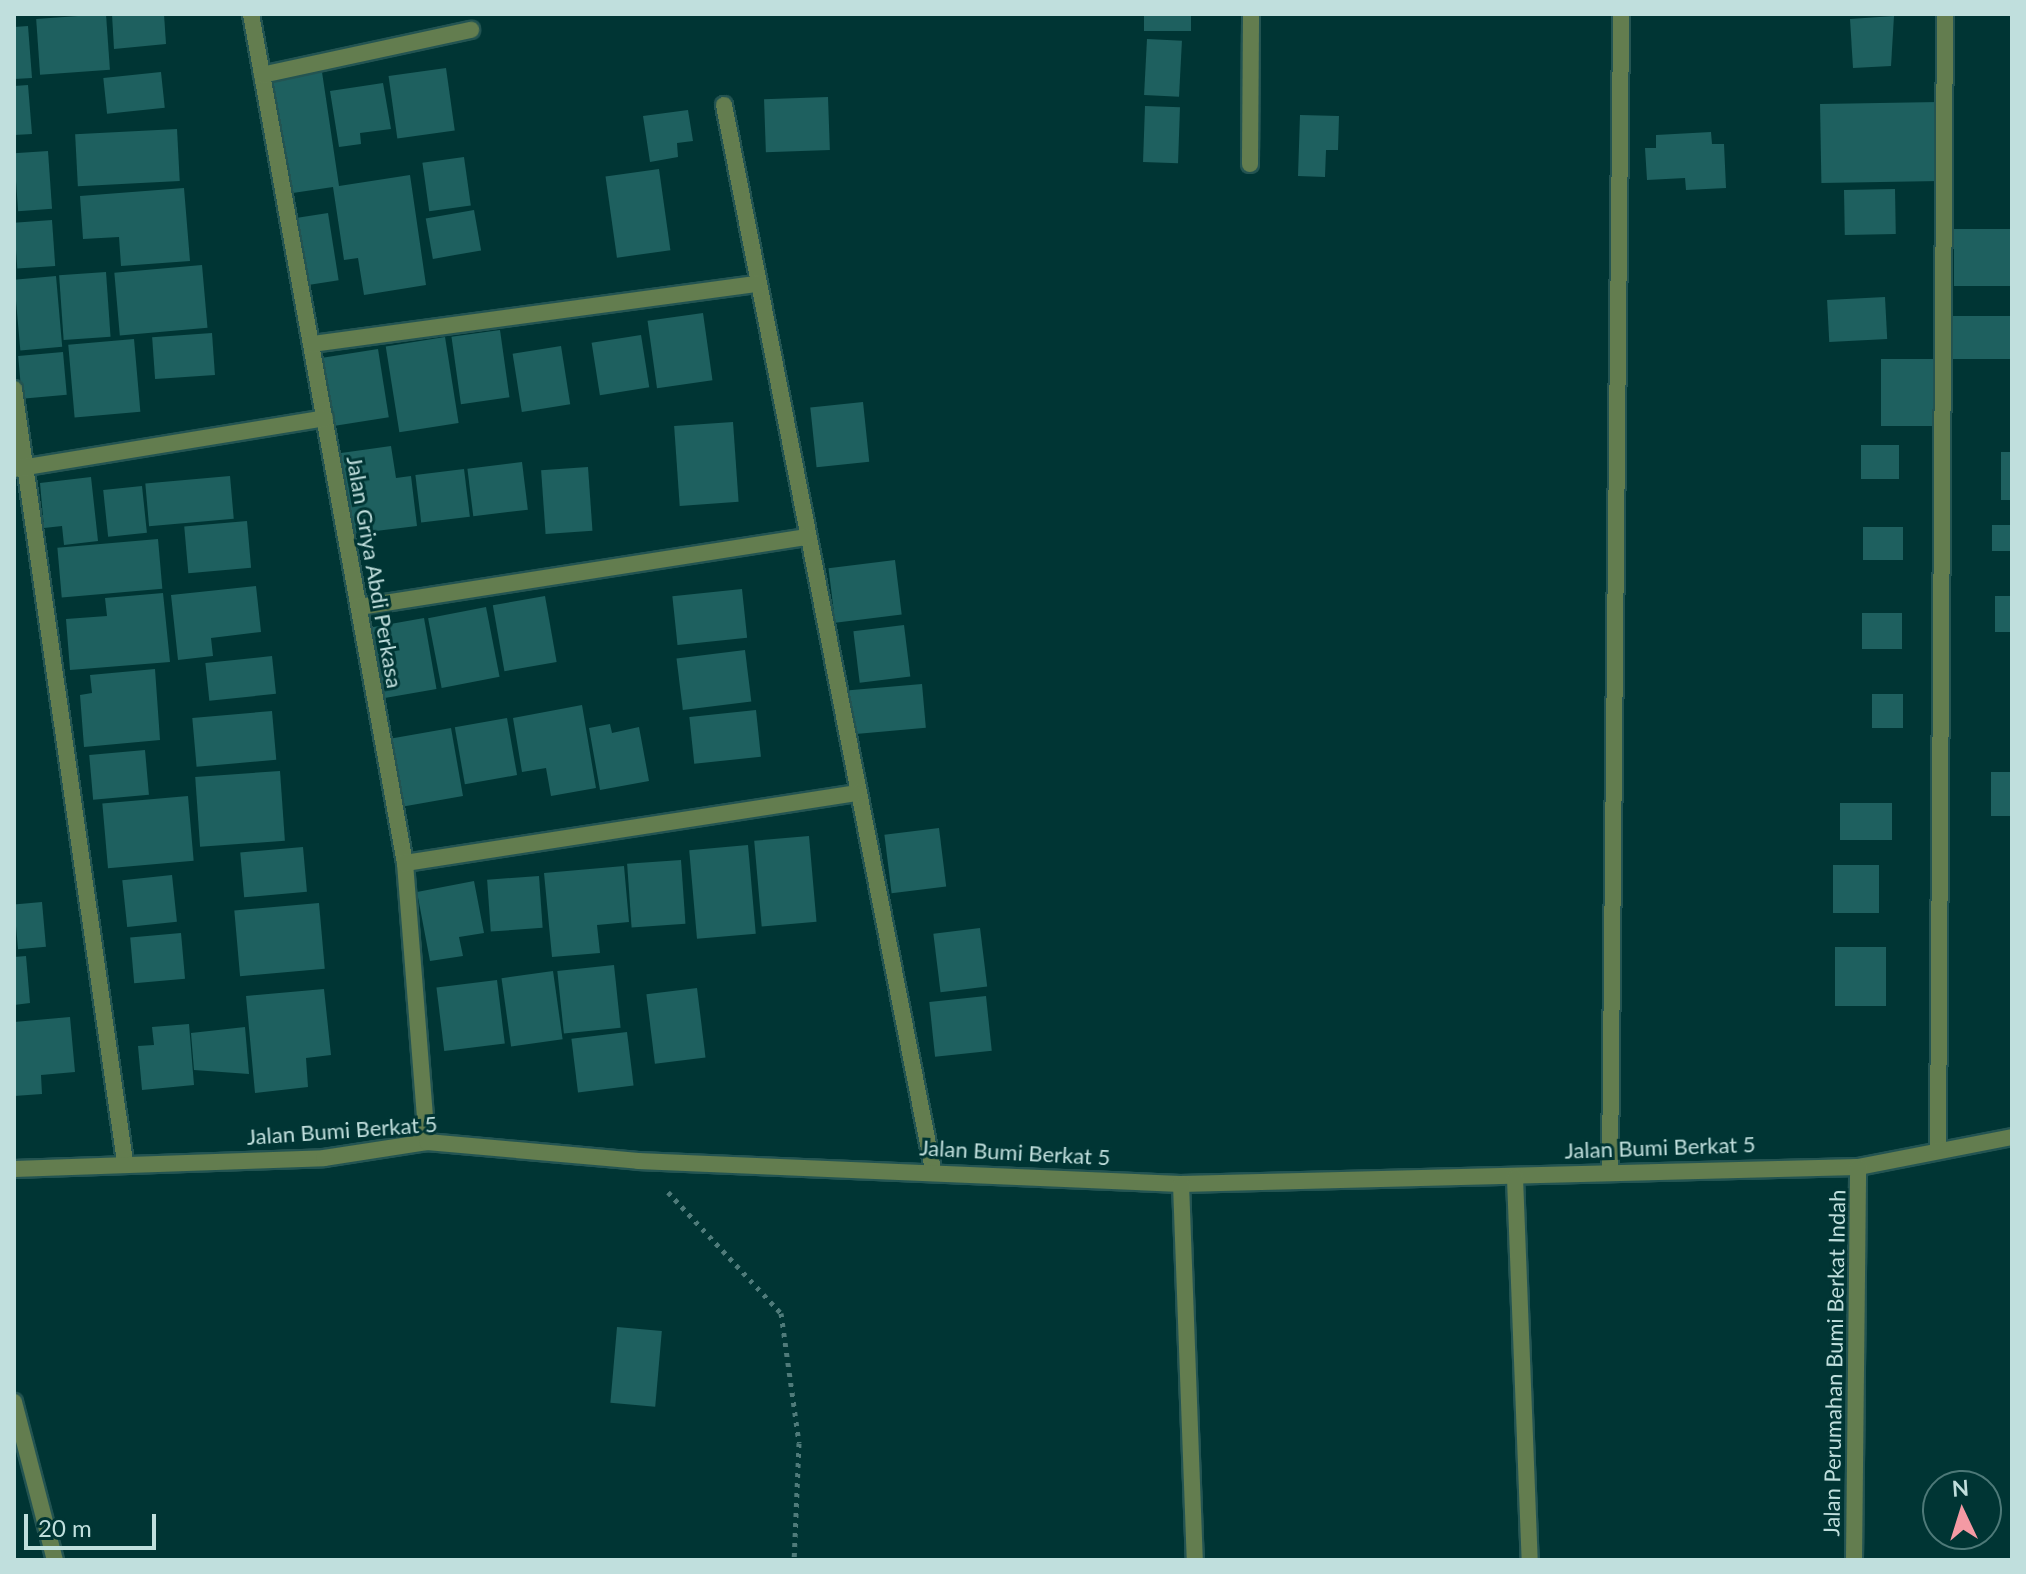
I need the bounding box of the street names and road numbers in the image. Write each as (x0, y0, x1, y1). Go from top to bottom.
street label: Jalan Griya Abdi Perkasa (342, 454, 408, 690)
street label: Jalan Bumi Berkat 5 (246, 1110, 438, 1150)
street label: Jalan Bumi Berkat 5 (1564, 1130, 1756, 1164)
street label: Jalan Bumi Berkat 5 (919, 1134, 1111, 1170)
street label: Jalan Perumahan Bumi Berkat Indah (1818, 1189, 1850, 1537)

